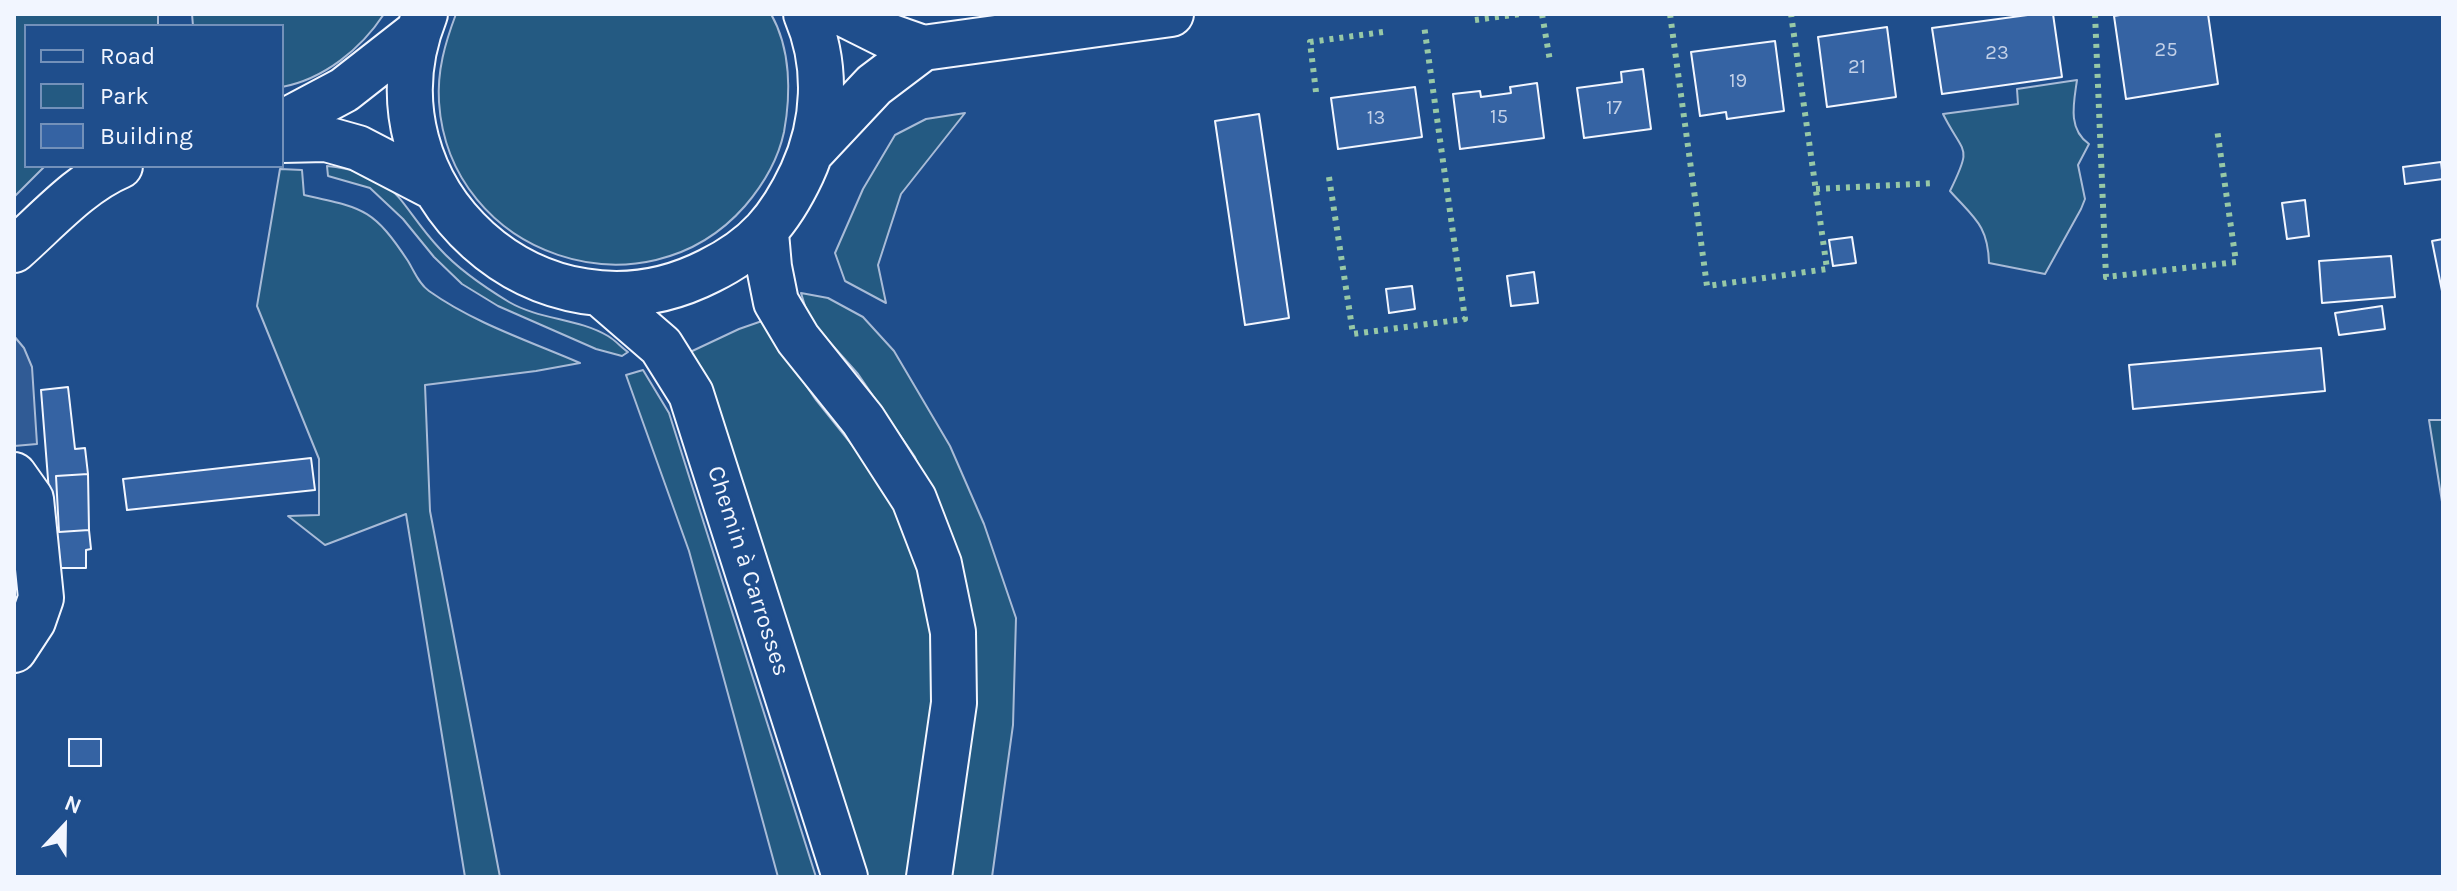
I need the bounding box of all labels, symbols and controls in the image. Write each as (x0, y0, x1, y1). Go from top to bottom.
legend (24, 24, 284, 168)
house number: 25 (2155, 38, 2177, 62)
house number: 23 (1985, 41, 2009, 65)
text: Road (100, 42, 155, 70)
house number: 21 (1848, 55, 1866, 79)
house number: 19 (1729, 69, 1747, 93)
text: Park (100, 82, 149, 110)
house number: 17 (1606, 96, 1622, 120)
house number: 15 (1490, 105, 1508, 129)
house number: 13 (1367, 106, 1385, 130)
text: Building (100, 122, 193, 150)
street label: Chemin à Carrosses (701, 463, 795, 679)
north arrow (24, 787, 104, 867)
text: N (61, 790, 85, 820)

